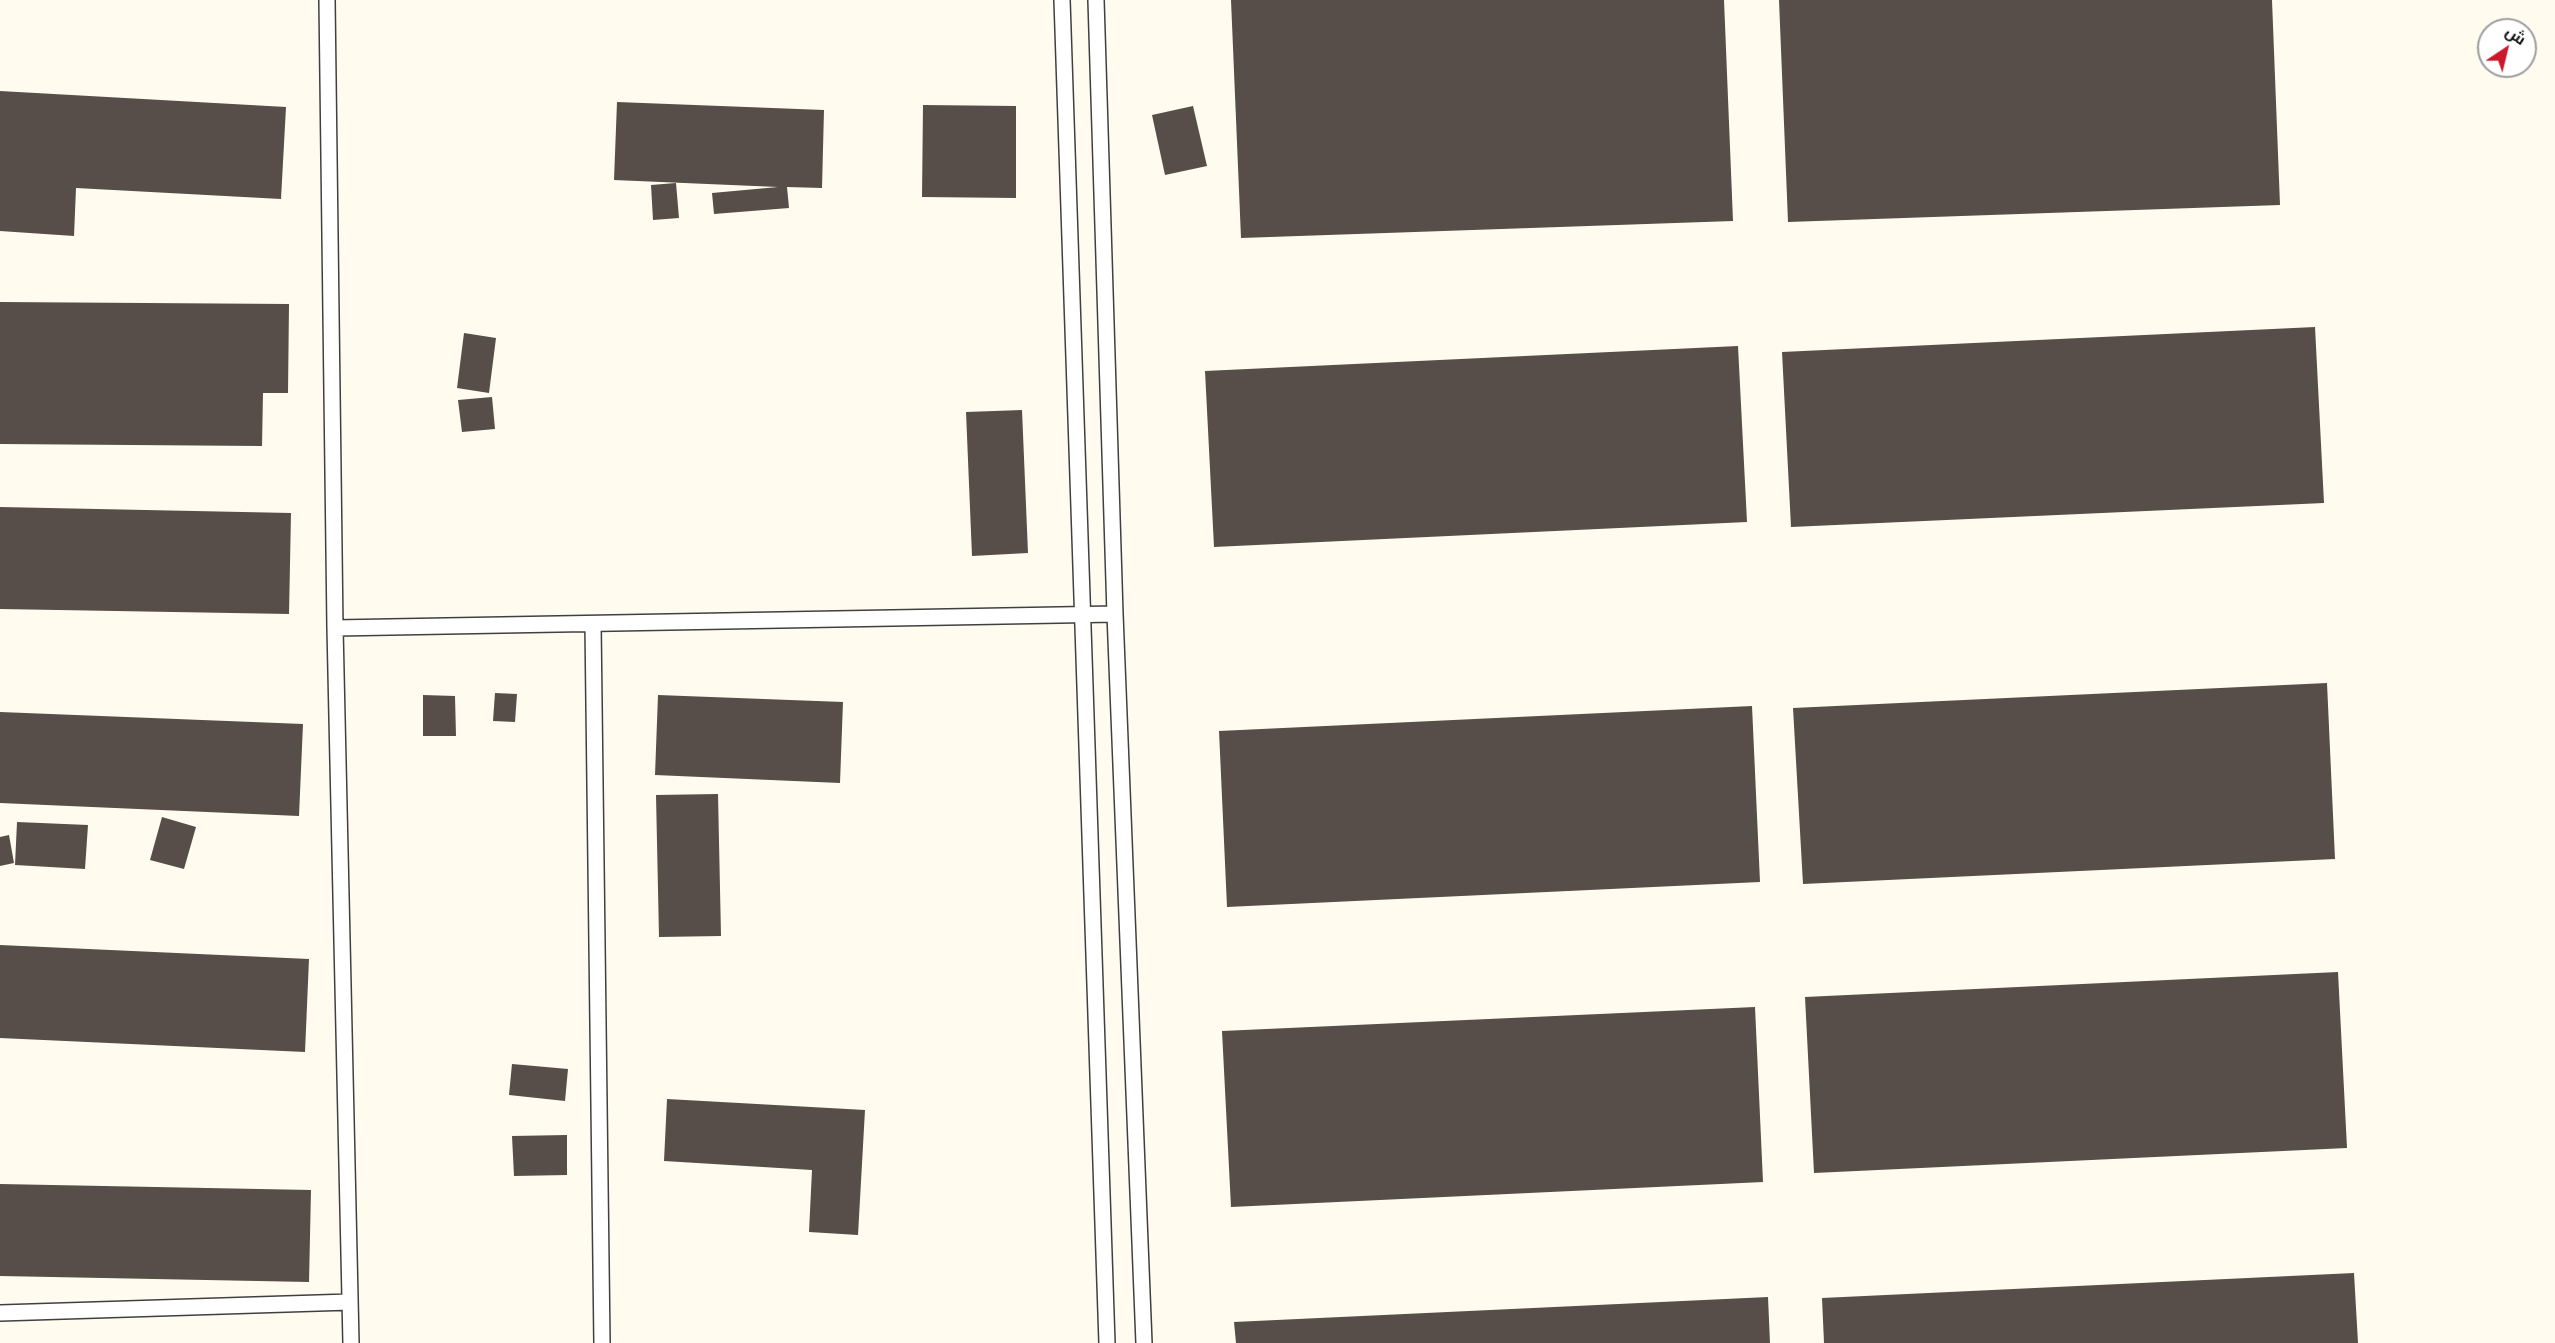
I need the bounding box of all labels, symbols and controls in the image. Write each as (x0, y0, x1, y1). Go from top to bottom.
north arrow (2477, 18, 2537, 78)
text: ش (2502, 21, 2530, 49)

